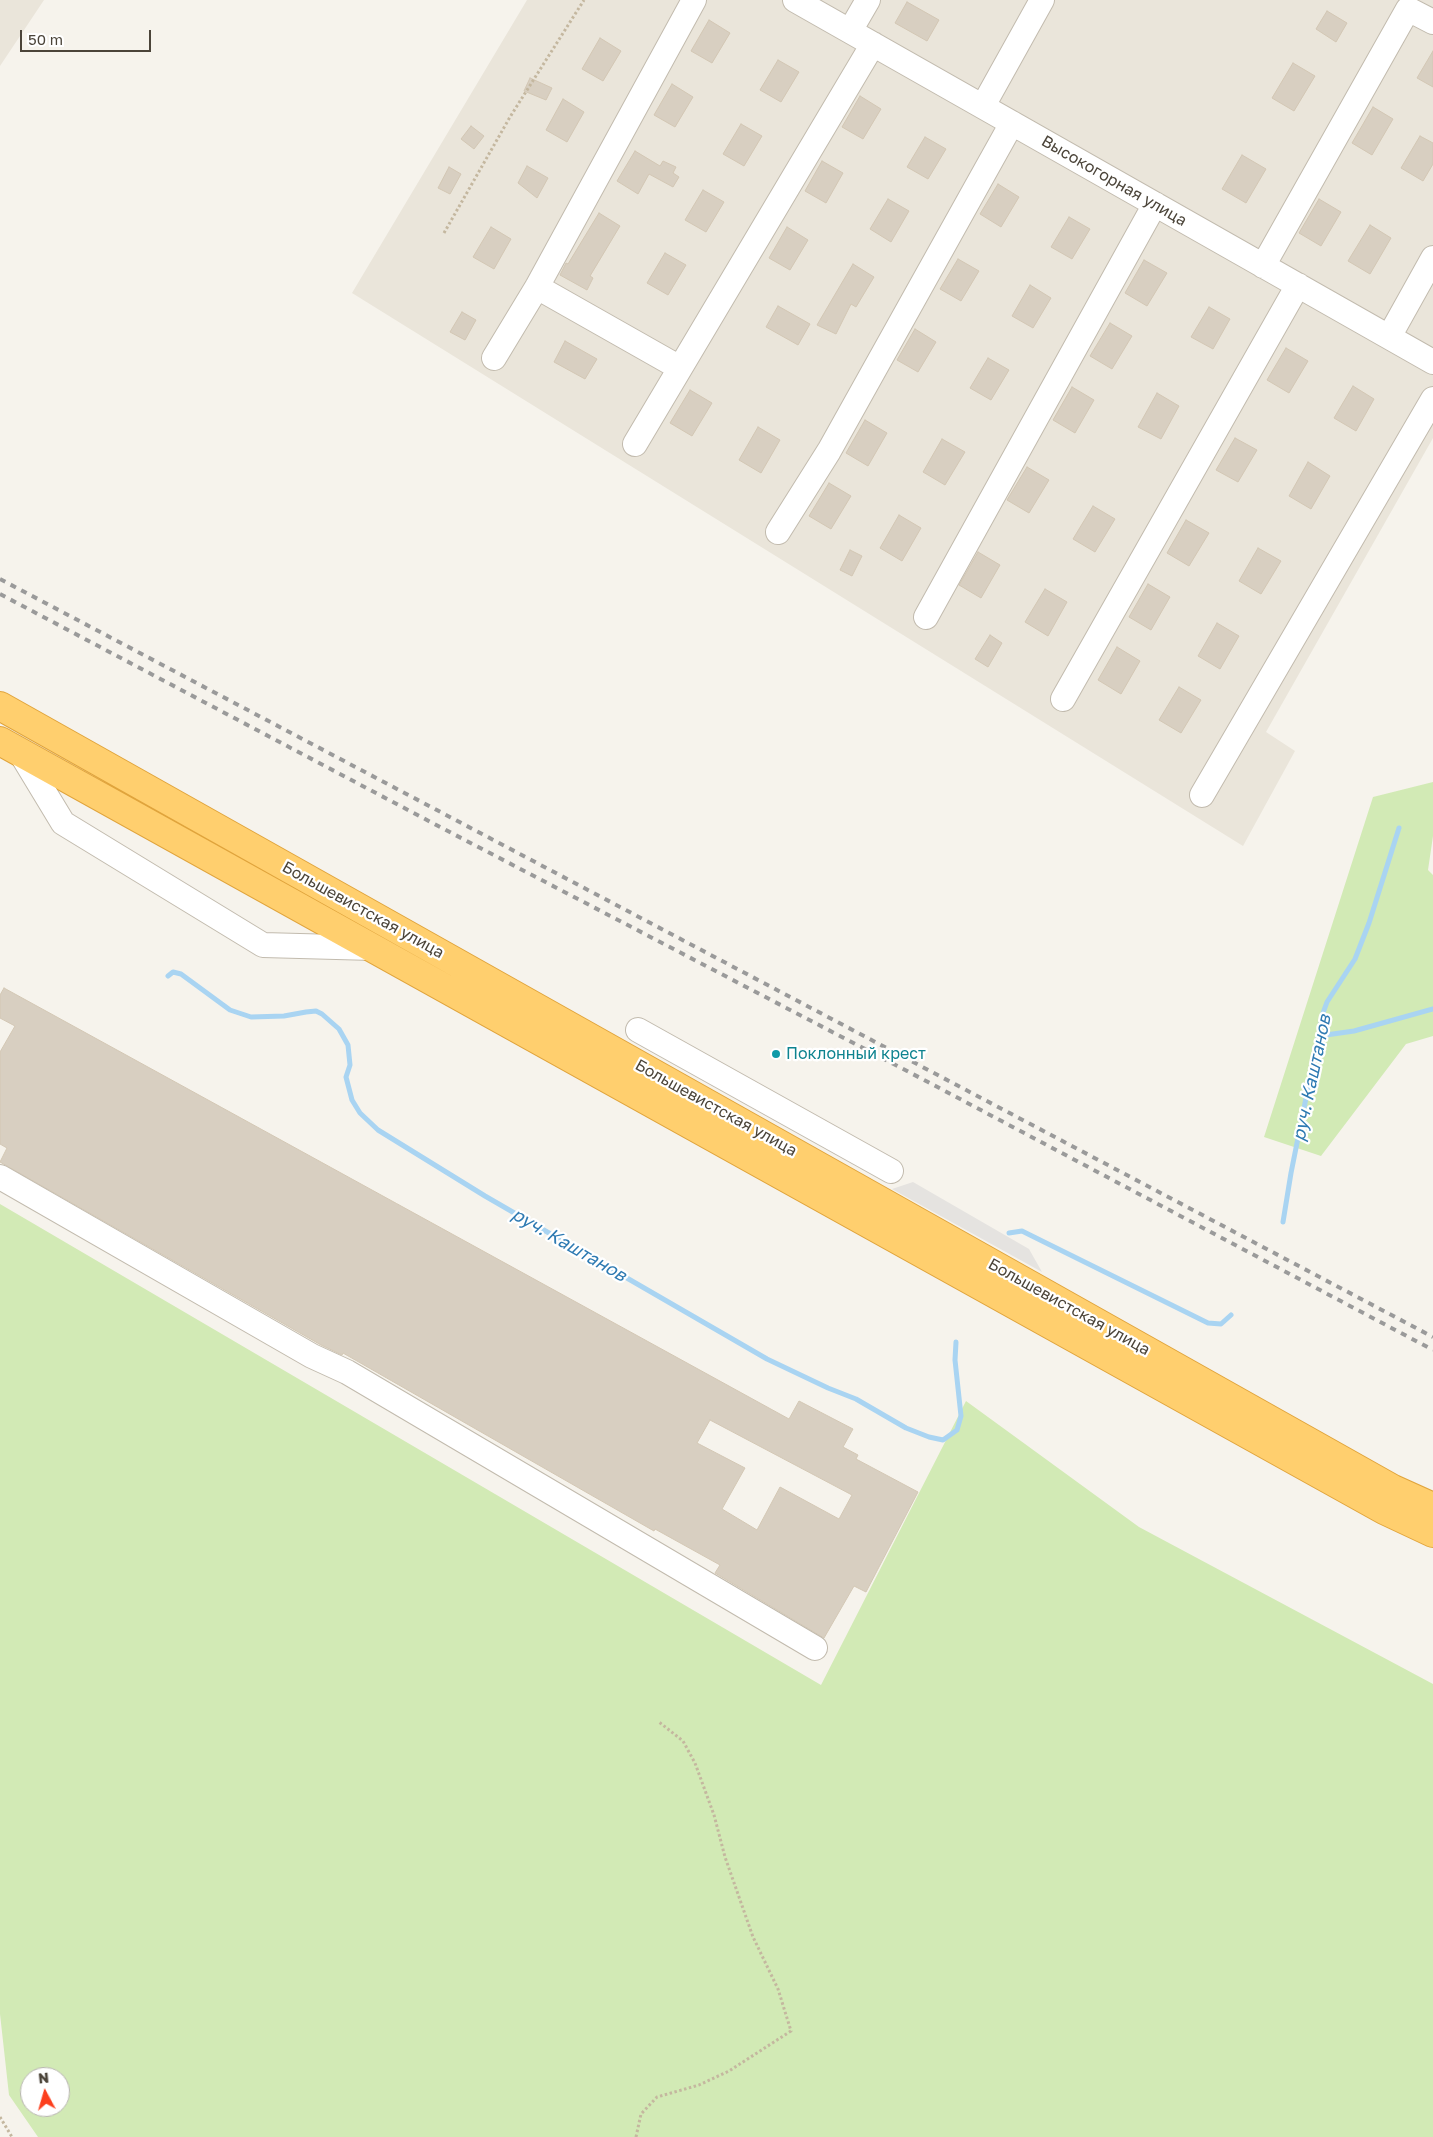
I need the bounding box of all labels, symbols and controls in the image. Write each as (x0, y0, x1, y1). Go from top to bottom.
scale bar (22, 20, 154, 52)
text: 50 m (28, 30, 63, 48)
street label: Высокогорная улица (1038, 132, 1190, 230)
street label: Большевистская улица (279, 857, 447, 963)
water label: руч. Каштанов (1288, 1013, 1336, 1143)
place label: Поклонный крест (786, 1044, 926, 1064)
marker: Поклонный крест (770, 1048, 782, 1060)
street label: Большевистская улица (632, 1055, 800, 1161)
water label: руч. Каштанов (508, 1203, 630, 1287)
street label: Большевистская улица (985, 1254, 1153, 1360)
north arrow (20, 2067, 70, 2117)
text: N (37, 2069, 50, 2087)

